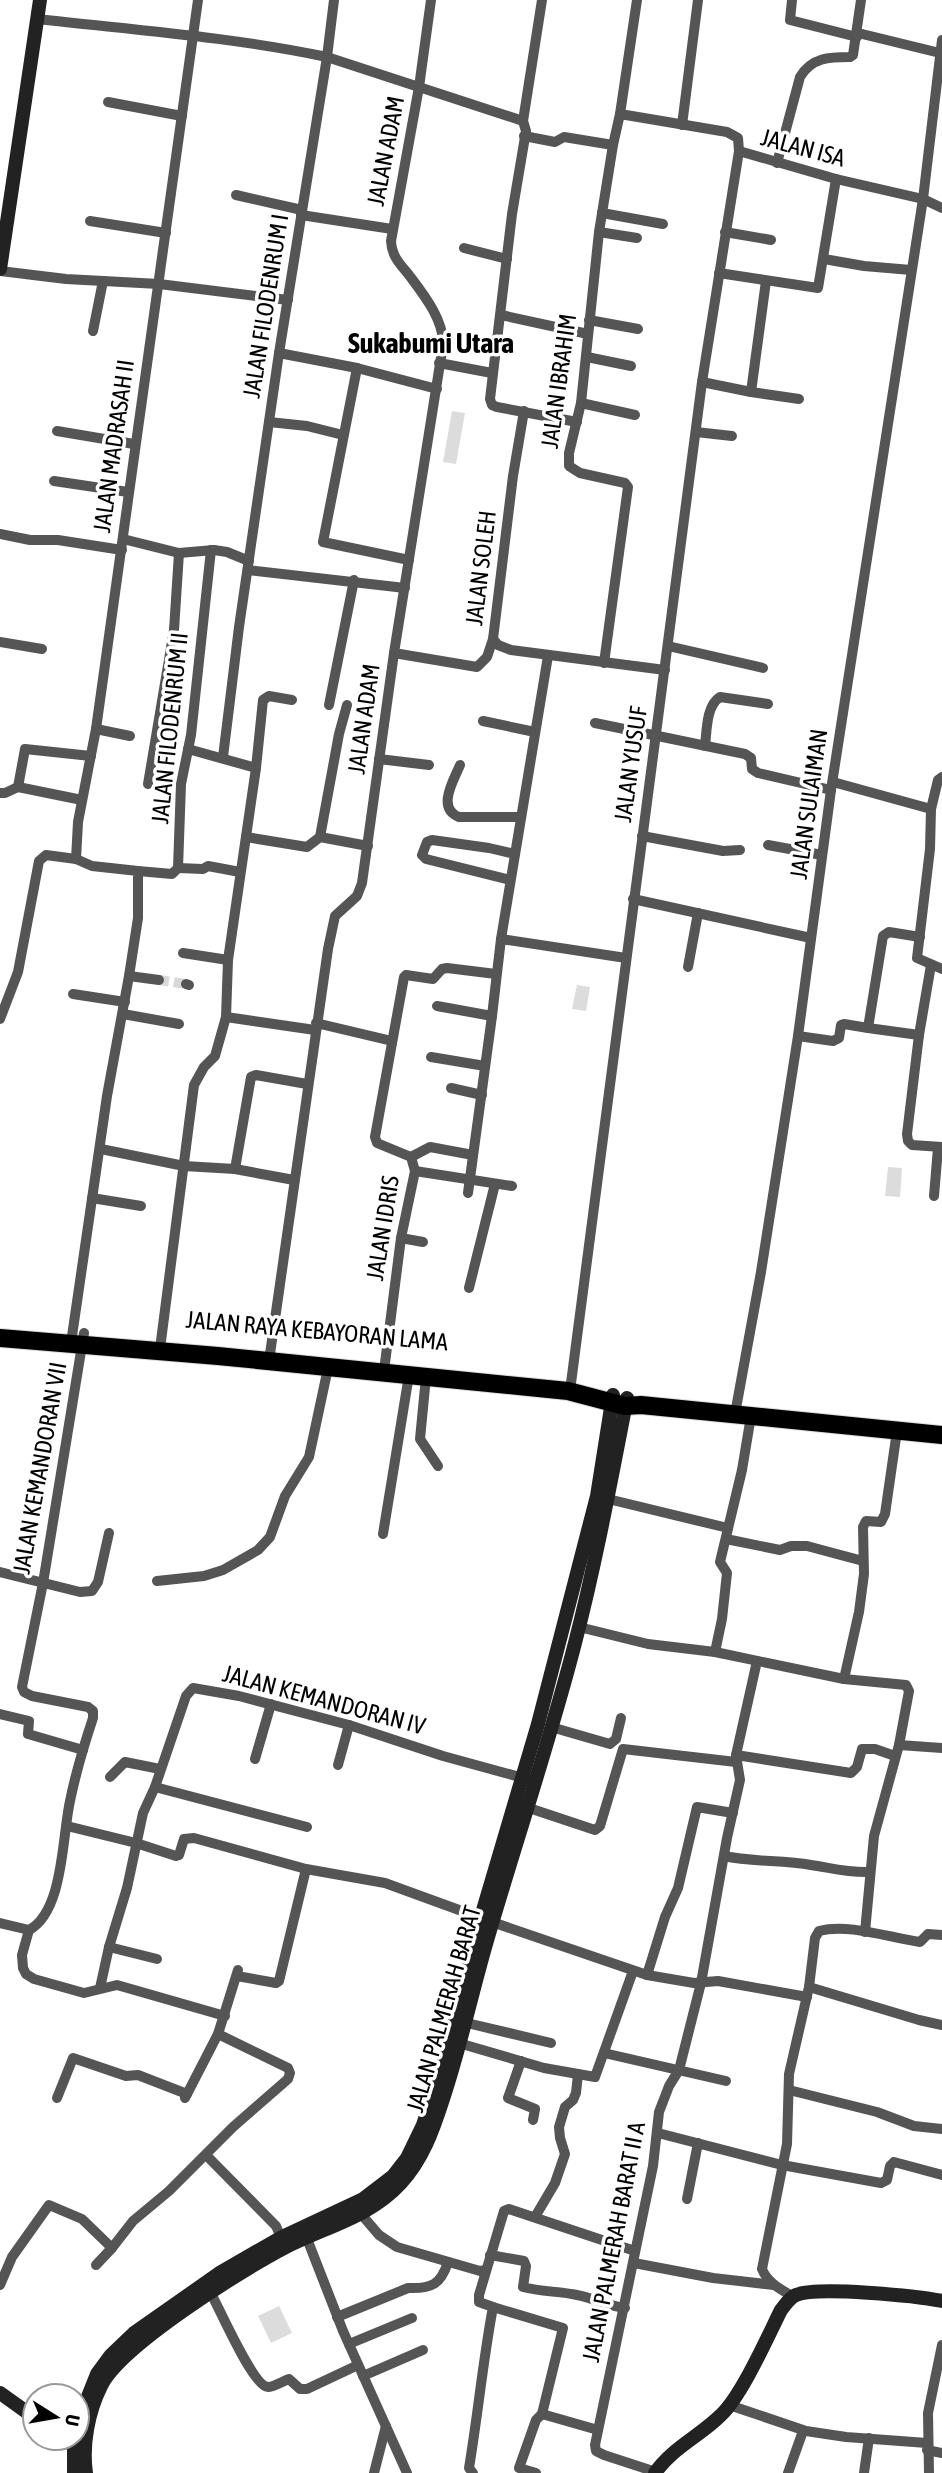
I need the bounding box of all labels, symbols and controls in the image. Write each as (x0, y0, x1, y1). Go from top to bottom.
street label: JALAN ADAM (362, 94, 409, 208)
street label: JALAN ISA (758, 123, 848, 172)
street label: JALAN FILODENRUM I (238, 212, 293, 400)
street label: JALAN IBRAHIM (536, 312, 581, 450)
district label: Sukabumi Utara (348, 327, 514, 359)
street label: JALAN MADRASAH II (88, 358, 139, 534)
street label: JALAN SOLEH (460, 509, 501, 627)
street label: JALAN FILODENRUM II (146, 631, 193, 825)
street label: JALAN ADAM (342, 662, 385, 776)
street label: JALAN YUSUF (609, 704, 652, 824)
street label: JALAN SULAIMAN (785, 727, 832, 881)
street label: JALAN IDRIS (361, 1174, 404, 1282)
street label: JALAN RAYA KEBAYORAN LAMA (185, 1306, 449, 1355)
street label: JALAN KEMANDORAN VII (8, 1360, 71, 1576)
street label: JALAN KEMANDORAN IV (220, 1659, 429, 1740)
street label: JALAN PALMERAH BARAT (401, 1902, 486, 2115)
street label: JALAN PALMERAH BARAT II A (577, 2119, 650, 2364)
north arrow (21, 2382, 91, 2452)
text: U (61, 2413, 85, 2428)

